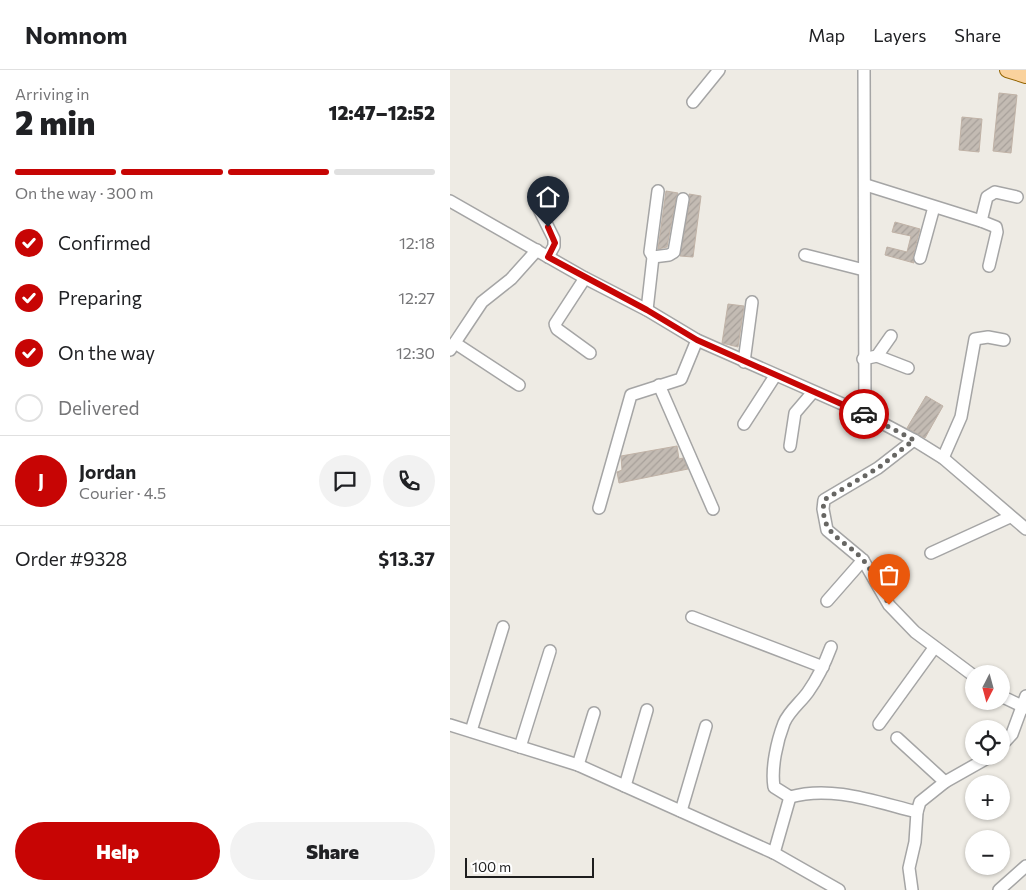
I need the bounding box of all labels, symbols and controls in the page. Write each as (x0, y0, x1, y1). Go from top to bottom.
text: Nomnom (25, 20, 127, 49)
text: Map (808, 24, 845, 46)
text: Layers (873, 24, 926, 46)
text: Share (954, 24, 1001, 46)
text: Arriving in (15, 84, 89, 103)
text: 12:47–12:52 (329, 101, 435, 124)
text: 2 min (15, 102, 95, 142)
pin (527, 176, 569, 227)
text: On the way · 300 m (15, 183, 154, 202)
icon: home (534, 183, 562, 211)
icon: check (15, 229, 43, 257)
text: Confirmed (58, 231, 151, 254)
text: 12:18 (399, 233, 435, 252)
icon: check (15, 284, 43, 312)
text: Preparing (58, 286, 142, 309)
text: 12:27 (398, 288, 435, 307)
icon: check (15, 339, 43, 367)
text: On the way (58, 341, 155, 364)
text: 12:30 (396, 343, 435, 362)
courier (839, 389, 889, 439)
text: Delivered (58, 396, 139, 419)
icon: car (850, 400, 878, 428)
button: chat (319, 455, 371, 507)
button: phone (383, 455, 435, 507)
text: Jordan (79, 460, 136, 483)
text: J (38, 469, 44, 492)
text: Courier · 4.5 (79, 483, 166, 502)
text: Order #9328 (15, 547, 127, 570)
text: $13.37 (378, 547, 435, 570)
pin (868, 554, 910, 605)
icon: bag (875, 561, 903, 589)
north arrow (965, 665, 1010, 710)
map controls (965, 665, 1010, 875)
button: locate (965, 720, 1010, 765)
button: + (965, 775, 1010, 820)
button: Help (15, 822, 220, 880)
button: Share (230, 822, 435, 880)
button: − (965, 830, 1010, 875)
scale bar (465, 855, 594, 878)
text: 100 m (472, 858, 511, 875)

